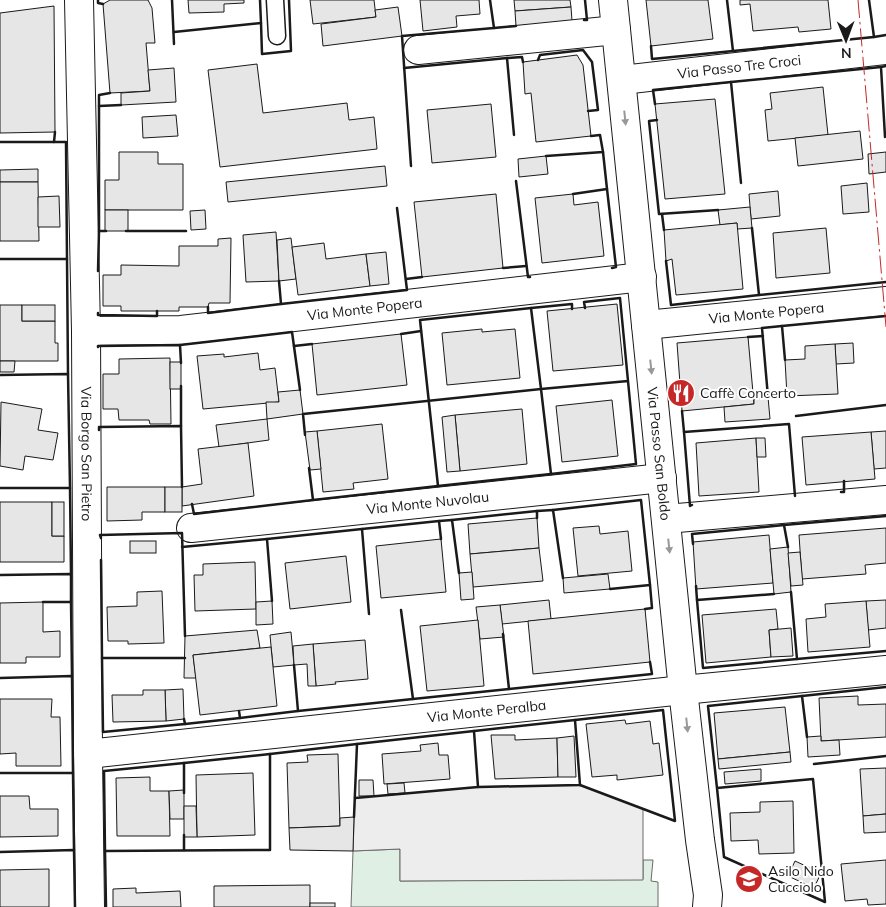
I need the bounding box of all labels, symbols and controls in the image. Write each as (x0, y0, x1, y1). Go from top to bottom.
north arrow (821, 15, 871, 65)
text: N (841, 44, 852, 62)
street label: Via Passo Tre Croci (676, 51, 802, 83)
one-way arrow (622, 110, 630, 126)
street label: Via Monte Popera (306, 293, 423, 324)
street label: Via Monte Popera (708, 298, 825, 328)
one-way arrow (647, 359, 655, 375)
restaurant icon: Caffè Concerto (666, 378, 696, 408)
place label: Caffè Concerto (700, 384, 796, 402)
street label: Via Borgo San Pietro (77, 386, 96, 521)
street label: Via Passo San Boldo (643, 386, 675, 521)
street label: Via Monte Nuvolau (365, 487, 490, 518)
one-way arrow (665, 538, 673, 554)
street label: Via Monte Peralba (426, 696, 547, 726)
one-way arrow (683, 717, 691, 733)
place label: Asilo Nido Cucciolo (768, 862, 834, 896)
school or university icon: Asilo Nido Cucciolo (734, 864, 764, 894)

